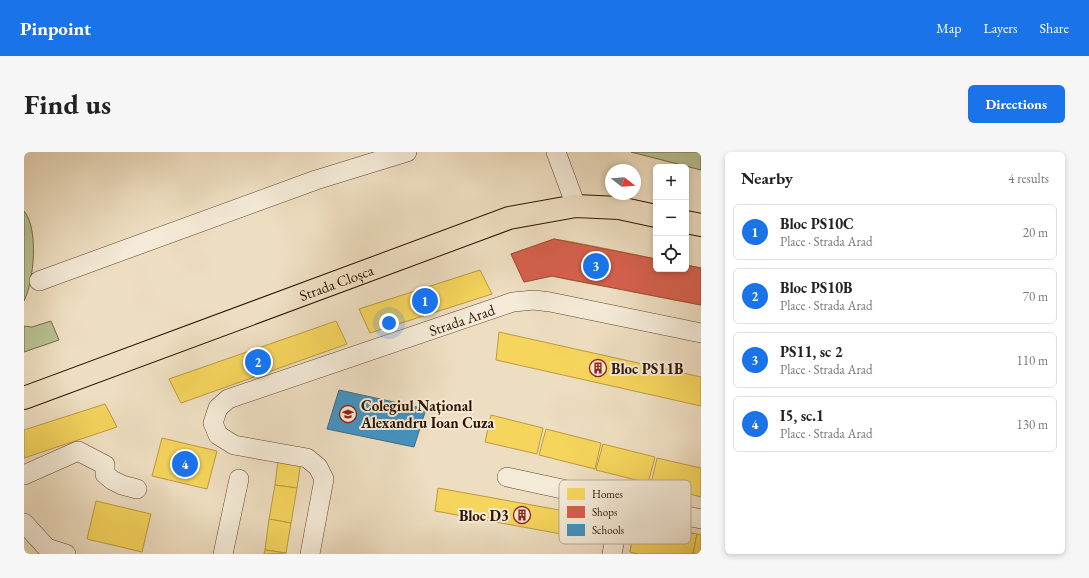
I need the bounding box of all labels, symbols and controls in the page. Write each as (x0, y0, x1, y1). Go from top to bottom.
text: Pinpoint (20, 16, 91, 41)
text: Map (936, 19, 961, 37)
text: Layers (983, 19, 1018, 37)
text: Share (1040, 19, 1069, 37)
button: Directions (968, 85, 1065, 123)
text: Find us (24, 86, 111, 122)
north arrow (605, 164, 641, 200)
map controls (653, 164, 689, 272)
button: + (653, 164, 689, 200)
text: Nearby (741, 167, 793, 189)
text: 4 results (1008, 170, 1049, 187)
button: − (653, 200, 689, 236)
text: Bloc PS10C (780, 214, 854, 233)
text: 1 (752, 224, 758, 241)
text: 20 m (1023, 224, 1048, 241)
text: Place · Strada Arad (780, 233, 873, 250)
button: locate (653, 236, 689, 272)
pin: 3 (583, 251, 609, 281)
street label: Strada Cloșca (296, 260, 376, 305)
text: Bloc PS10B (780, 278, 852, 297)
pin: 1 (412, 286, 438, 316)
text: 2 (752, 288, 758, 305)
text: 70 m (1023, 288, 1048, 305)
text: Place · Strada Arad (780, 297, 873, 314)
street label: Strada Arad (426, 299, 497, 339)
your location (379, 313, 399, 333)
text: PS11, sc 2 (780, 342, 843, 361)
pin: 2 (245, 347, 271, 377)
text: 3 (752, 352, 758, 369)
text: 110 m (1017, 352, 1048, 369)
building icon: Bloc PS11B (588, 358, 608, 378)
place label: Bloc PS11B (611, 359, 683, 378)
text: Place · Strada Arad (780, 361, 873, 378)
place label: Colegiul Național Alexandru Ioan Cuza (360, 396, 495, 432)
school or university icon: Colegiul Național Alexandru Ioan Cuza (338, 404, 358, 424)
text: I5, sc.1 (780, 406, 824, 425)
text: 4 (752, 416, 758, 433)
text: 130 m (1017, 416, 1048, 433)
text: Place · Strada Arad (780, 425, 873, 442)
pin: 4 (172, 449, 198, 479)
legend (559, 480, 691, 544)
text: Homes (592, 487, 623, 501)
building icon: Bloc D3 (512, 505, 532, 525)
text: Shops (592, 505, 618, 519)
place label: Bloc D3 (459, 506, 509, 525)
text: Schools (592, 523, 625, 537)

